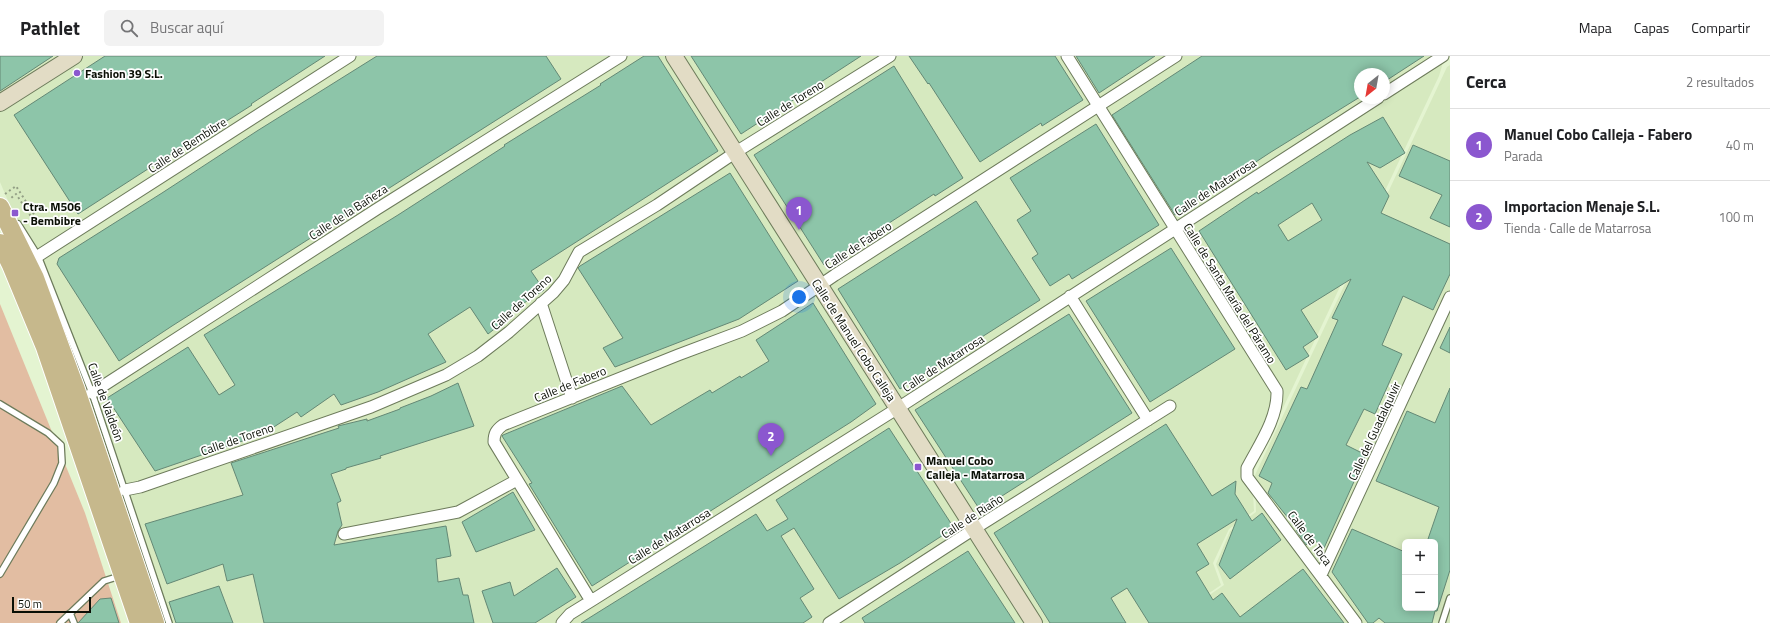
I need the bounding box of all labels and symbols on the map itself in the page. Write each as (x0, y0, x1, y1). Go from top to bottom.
place label: Fashion 39 S.L. (85, 64, 163, 83)
marker: Fashion 39 S.L. (72, 68, 82, 78)
north arrow (1354, 68, 1390, 104)
street label: Calle de Toreno (753, 75, 827, 131)
street label: Calle de Bembibre (144, 112, 230, 178)
street label: Calle de Matarrosa (1170, 153, 1260, 221)
street label: Calle de la Bañeza (305, 179, 391, 245)
place label: Ctra. M506 - Bembibre (23, 197, 81, 230)
pin: 1 (786, 197, 812, 230)
marker: Ctra. M506 - Bembibre (10, 208, 20, 218)
street label: Calle de Fabero (821, 216, 895, 274)
street label: Calle de Santa María del Páramo (1179, 219, 1281, 367)
street label: Calle de Toreno (486, 269, 556, 335)
street label: Calle de Manuel Cobo Calleja (807, 275, 901, 405)
your location (789, 287, 809, 307)
street label: Calle de Matarrosa (898, 329, 988, 397)
street label: Calle de Valdeón (83, 360, 129, 444)
street label: Calle de Fabero (531, 361, 609, 407)
street label: Calle del Guadalquivir (1343, 378, 1405, 484)
street label: Calle de Toreno (198, 418, 276, 460)
pin: 2 (758, 423, 784, 456)
place label: Manuel Cobo Calleja - Matarrosa (926, 451, 1025, 484)
marker: Manuel Cobo Calleja - Matarrosa (913, 462, 923, 472)
street label: Calle de Riaño (937, 489, 1007, 543)
street label: Calle de Matarrosa (624, 503, 714, 569)
street label: Calle de Toca (1283, 506, 1337, 570)
scale bar (12, 595, 91, 614)

